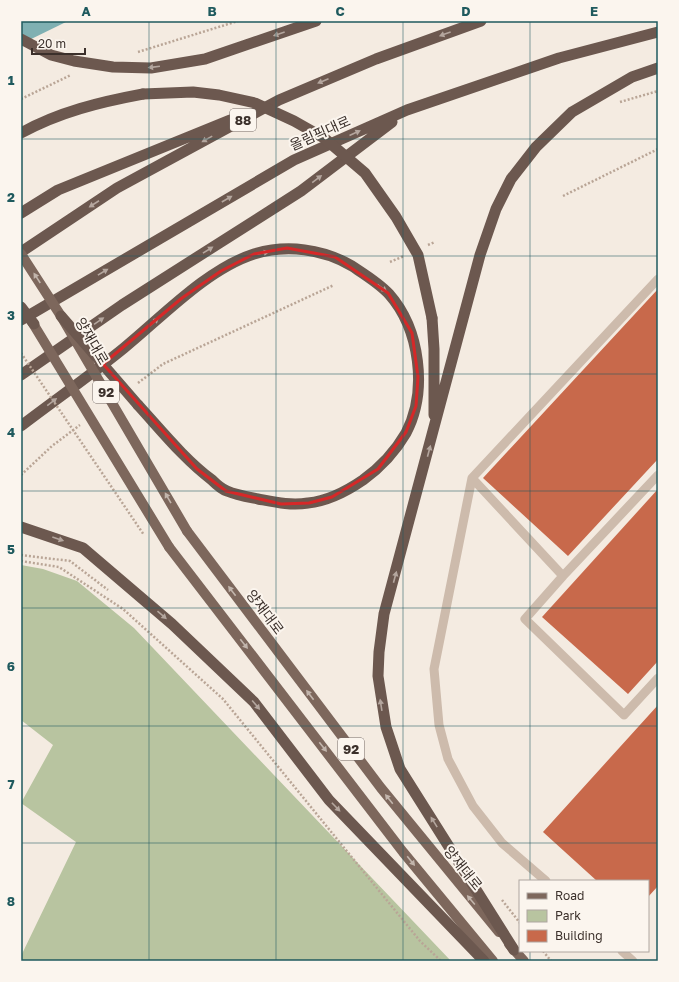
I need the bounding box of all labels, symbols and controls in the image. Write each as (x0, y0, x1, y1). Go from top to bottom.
text: A (81, 3, 91, 19)
text: B (207, 3, 217, 19)
text: C (335, 3, 345, 19)
text: D (461, 3, 471, 19)
text: E (590, 3, 598, 19)
scale bar (32, 30, 85, 56)
one-way arrow (273, 31, 285, 37)
one-way arrow (438, 32, 450, 38)
text: 20 m (38, 36, 66, 51)
one-way arrow (148, 64, 160, 70)
text: 1 (8, 72, 15, 88)
one-way arrow (317, 79, 329, 85)
road number: 88 (230, 109, 256, 131)
street label: 올림픽대로 (287, 112, 353, 153)
one-way arrow (349, 130, 360, 136)
one-way arrow (201, 136, 213, 143)
one-way arrow (312, 175, 323, 183)
text: 2 (7, 189, 15, 205)
one-way arrow (221, 195, 233, 202)
one-way arrow (89, 200, 99, 208)
one-way arrow (202, 246, 214, 253)
one-way arrow (256, 249, 269, 255)
one-way arrow (97, 268, 109, 275)
one-way arrow (33, 272, 40, 284)
one-way arrow (376, 284, 387, 292)
text: 3 (7, 307, 15, 323)
street label: 양재대로 (72, 314, 113, 367)
one-way arrow (94, 317, 105, 325)
one-way arrow (149, 317, 159, 327)
road number: 92 (93, 381, 119, 403)
one-way arrow (47, 398, 58, 407)
text: 4 (7, 424, 15, 440)
one-way arrow (426, 445, 432, 457)
one-way arrow (164, 492, 171, 504)
one-way arrow (52, 537, 64, 543)
text: 5 (7, 541, 15, 557)
one-way arrow (392, 571, 398, 583)
one-way arrow (229, 586, 237, 596)
street label: 양재대로 (243, 586, 288, 637)
one-way arrow (156, 611, 167, 620)
one-way arrow (240, 639, 248, 650)
text: 6 (7, 658, 15, 674)
one-way arrow (307, 690, 315, 700)
one-way arrow (251, 699, 260, 710)
one-way arrow (378, 699, 384, 711)
road number: 92 (338, 738, 364, 760)
one-way arrow (319, 742, 327, 753)
text: 7 (7, 776, 15, 792)
one-way arrow (385, 793, 393, 804)
one-way arrow (331, 802, 341, 812)
one-way arrow (430, 816, 437, 828)
street label: 양재대로 (441, 842, 486, 893)
one-way arrow (407, 856, 415, 867)
legend (519, 880, 649, 952)
text: Road (555, 888, 584, 903)
text: 8 (7, 893, 15, 909)
one-way arrow (466, 894, 475, 905)
text: Park (555, 908, 581, 923)
text: Building (555, 928, 603, 943)

